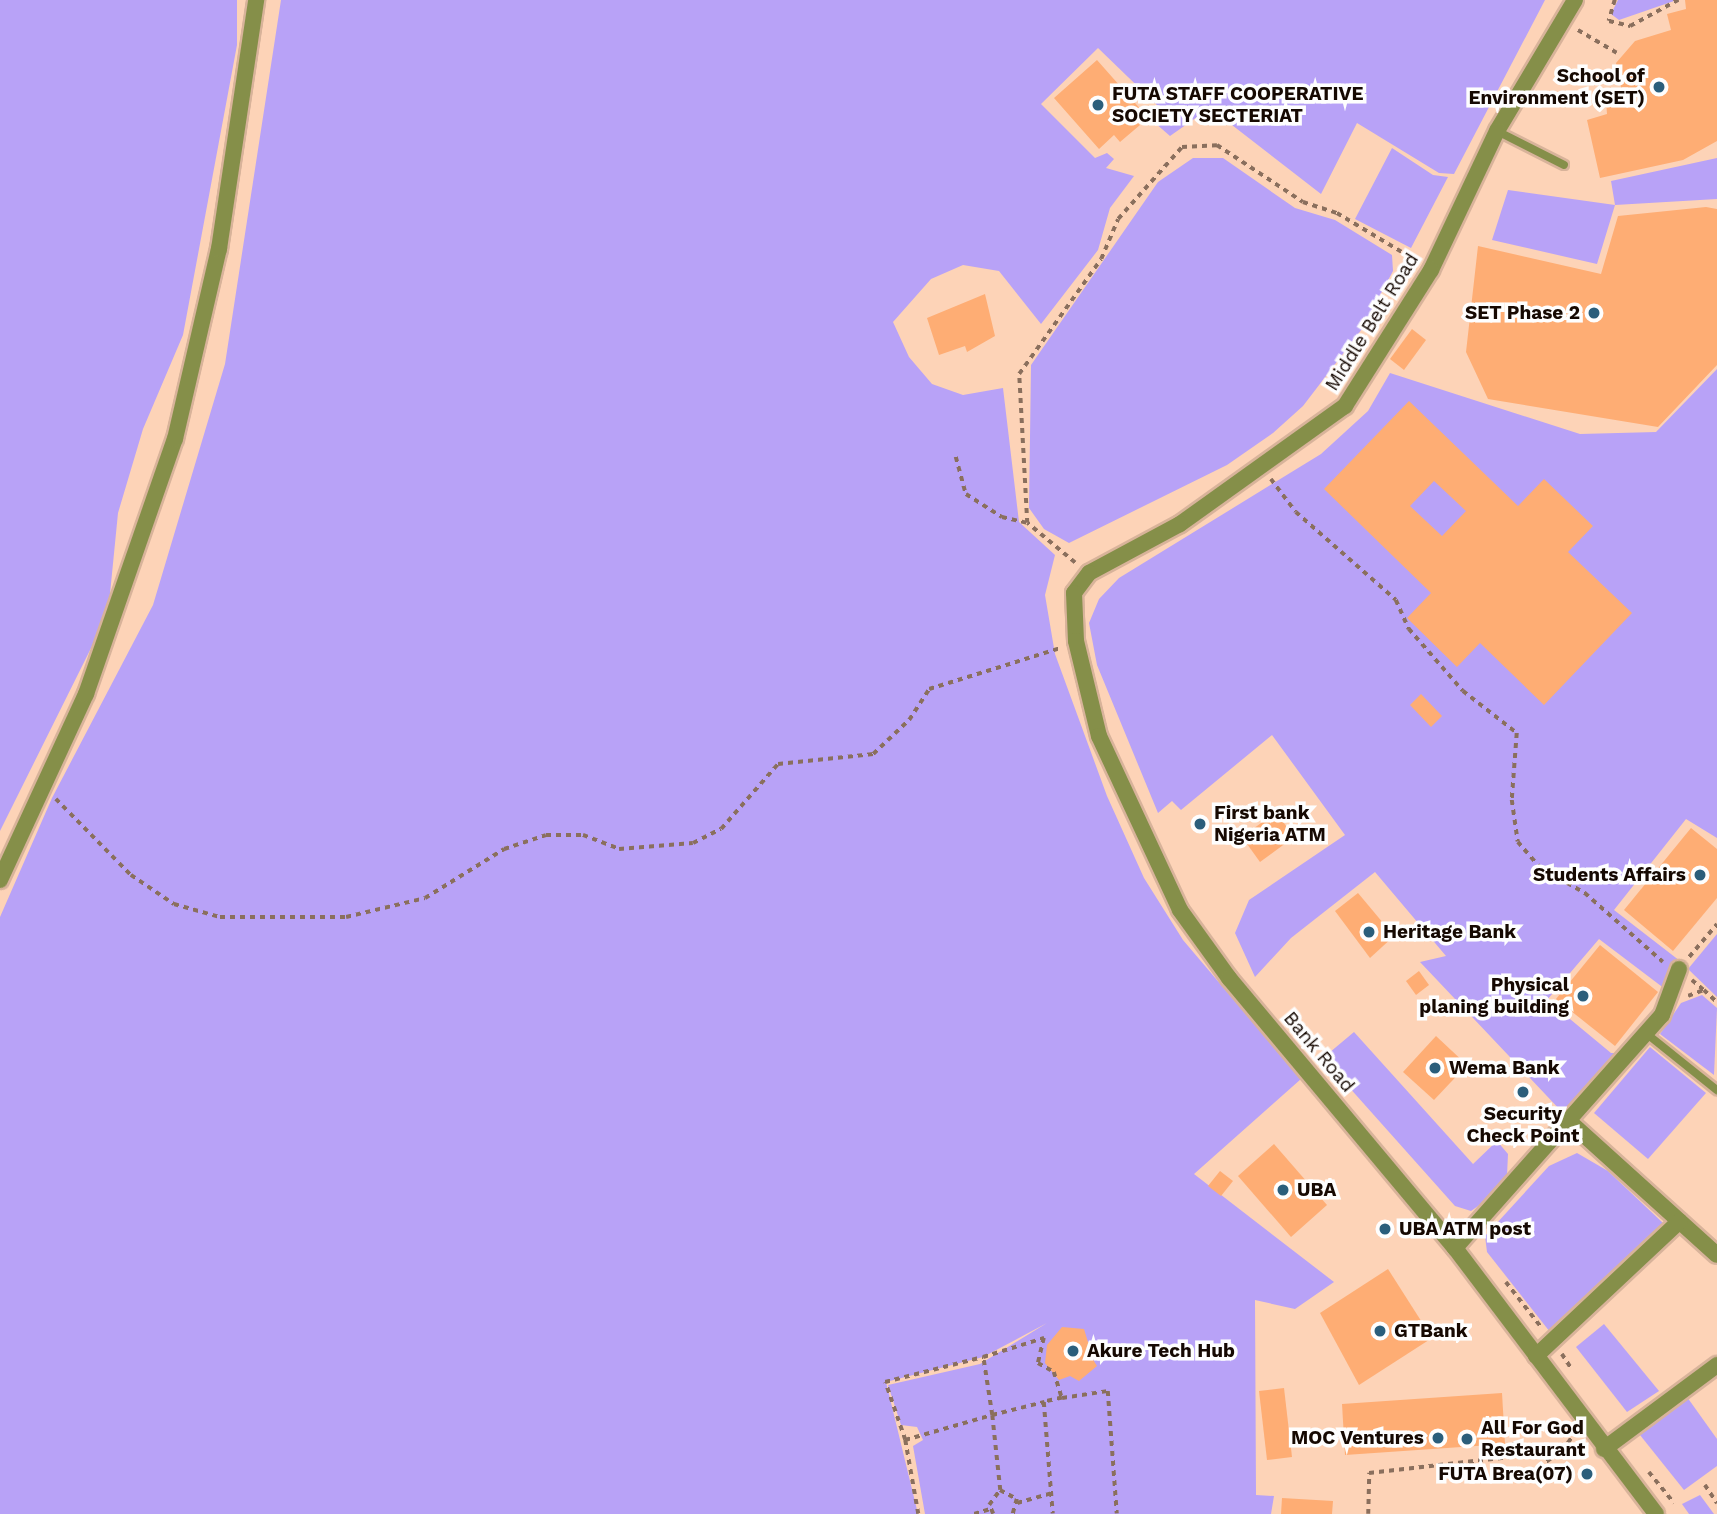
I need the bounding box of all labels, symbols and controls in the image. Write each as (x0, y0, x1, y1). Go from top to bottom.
place label: School of Environment (SET) (1468, 65, 1645, 109)
marker: School of Environment (SET) (1651, 79, 1667, 95)
place label: FUTA STAFF COOPERATIVE SOCIETY SECTERIAT (1112, 83, 1364, 127)
marker: FUTA STAFF COOPERATIVE SOCIETY SECTERIAT (1090, 97, 1106, 113)
street label: Middle Belt Road (1320, 249, 1424, 395)
place label: SET Phase 2 (1465, 302, 1580, 324)
marker: SET Phase 2 (1586, 305, 1602, 321)
place label: First bank Nigeria ATM (1214, 802, 1326, 846)
marker: First bank Nigeria ATM (1192, 816, 1208, 832)
place label: Students Affairs (1533, 864, 1686, 886)
marker: Students Affairs (1692, 867, 1708, 883)
place label: Heritage Bank (1383, 921, 1516, 943)
marker: Heritage Bank (1361, 924, 1377, 940)
place label: Physical planing building (1419, 974, 1569, 1018)
marker: Physical planing building (1575, 988, 1591, 1004)
street label: Bank Road (1279, 1007, 1359, 1097)
place label: Wema Bank (1449, 1057, 1560, 1079)
marker: Wema Bank (1427, 1060, 1443, 1076)
marker: Security Check Point (1515, 1084, 1531, 1100)
place label: Security Check Point (1466, 1103, 1580, 1147)
place label: UBA (1297, 1179, 1336, 1201)
marker: UBA (1275, 1182, 1291, 1198)
place label: UBA ATM post (1399, 1218, 1532, 1240)
marker: UBA ATM post (1377, 1221, 1393, 1237)
place label: GTBank (1394, 1320, 1468, 1342)
marker: GTBank (1372, 1323, 1388, 1339)
place label: Akure Tech Hub (1087, 1340, 1235, 1362)
marker: Akure Tech Hub (1065, 1343, 1081, 1359)
place label: All For God Restaurant (1481, 1417, 1585, 1461)
place label: MOC Ventures (1290, 1427, 1424, 1449)
marker: MOC Ventures (1430, 1430, 1446, 1446)
marker: All For God Restaurant (1459, 1431, 1475, 1447)
place label: FUTA Brea(07) (1438, 1463, 1573, 1485)
marker: FUTA Brea(07) (1579, 1466, 1595, 1482)

